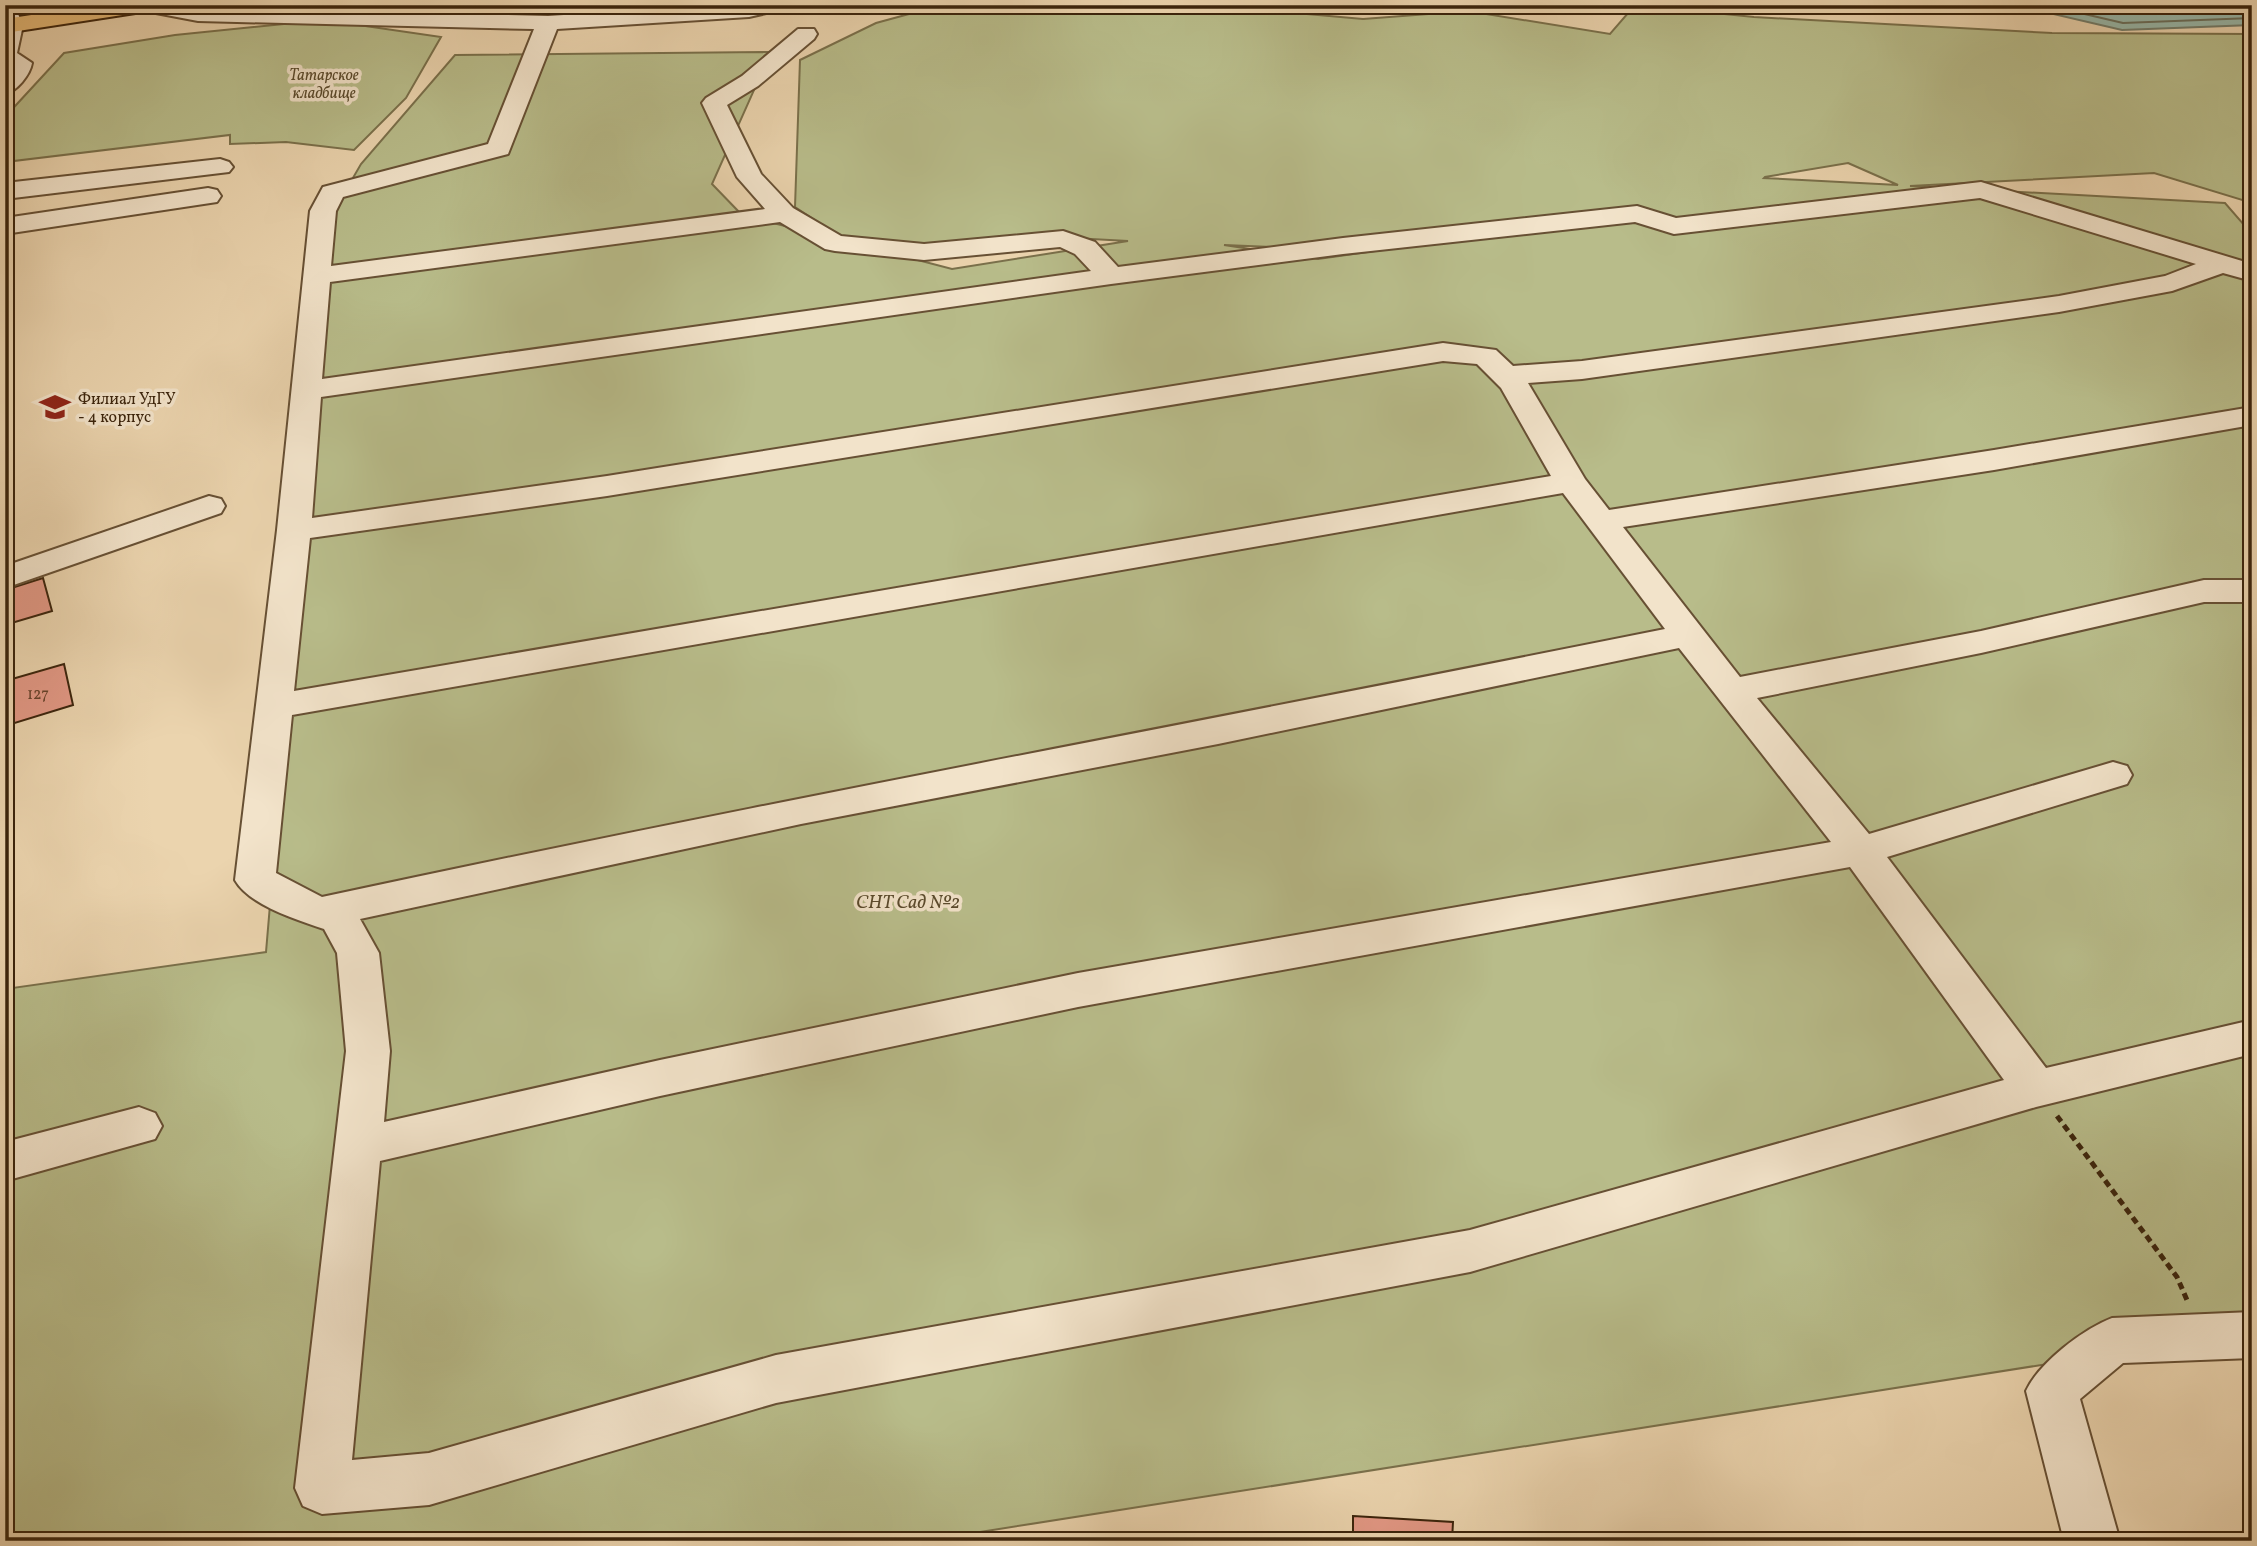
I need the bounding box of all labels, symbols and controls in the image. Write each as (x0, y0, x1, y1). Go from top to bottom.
park label: Татарское кладбище (289, 65, 359, 105)
place label: Филиал УдГУ - 4 корпус (78, 389, 176, 429)
school or university icon: Филиал УдГУ - 4 корпус (38, 390, 72, 424)
house number: 127 (27, 684, 49, 706)
park label: СНТ Сад №2 (856, 890, 960, 916)

